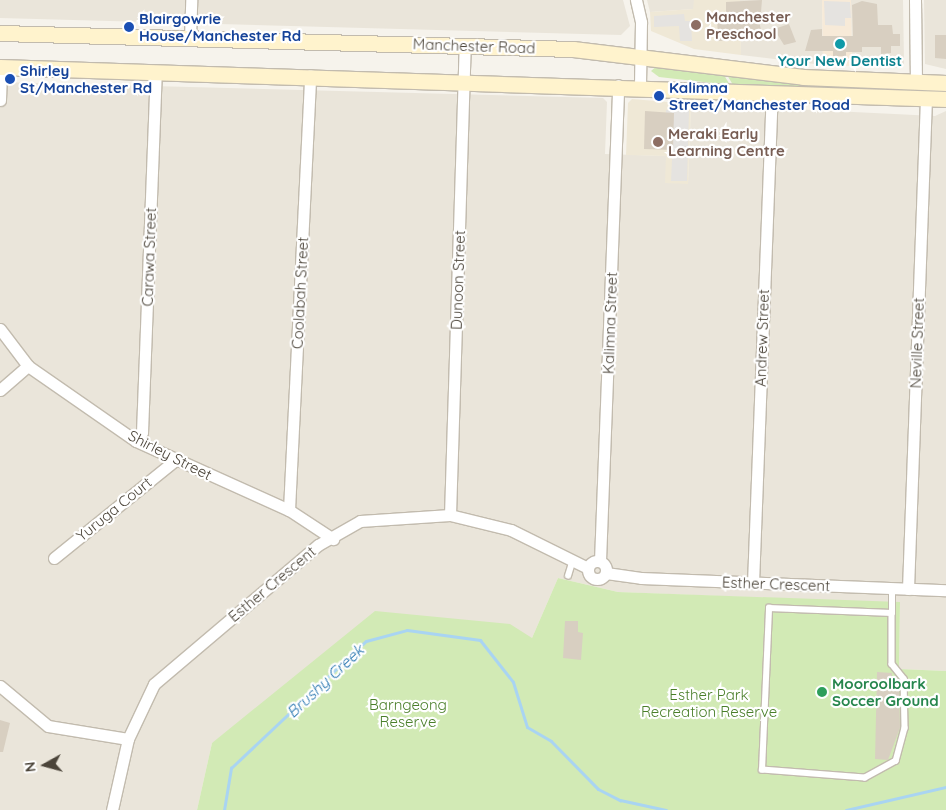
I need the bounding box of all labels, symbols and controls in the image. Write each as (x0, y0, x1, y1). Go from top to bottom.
place label: Manchester Preschool (706, 7, 791, 42)
place label: Blairgowrie House/Manchester Rd (139, 9, 301, 44)
marker: Manchester Preschool (690, 19, 702, 31)
marker: Blairgowrie House/Manchester Rd (123, 21, 135, 33)
street label: Manchester Road (412, 35, 536, 57)
marker: Your New Dentist (834, 38, 846, 50)
place label: Your New Dentist (778, 52, 902, 70)
place label: Shirley St/Manchester Rd (20, 61, 152, 96)
marker: Shirley St/Manchester Rd (4, 73, 16, 85)
place label: Kalimna Street/Manchester Road (669, 78, 850, 113)
marker: Kalimna Street/Manchester Road (653, 90, 665, 102)
place label: Meraki Early Learning Centre (668, 124, 785, 159)
marker: Meraki Early Learning Centre (652, 136, 664, 148)
street label: Carawa Street (138, 207, 160, 307)
street label: Dunoon Street (447, 230, 469, 330)
street label: Coolabah Street (288, 236, 312, 350)
street label: Kalimna Street (599, 272, 621, 374)
street label: Andrew Street (751, 289, 773, 387)
street label: Neville Street (906, 297, 928, 389)
street label: Shirley Street (125, 426, 215, 484)
street label: Yuruga Court (73, 473, 155, 545)
street label: Esther Crescent (225, 542, 319, 626)
street label: Esther Crescent (722, 573, 830, 595)
water label: Brushy Creek (282, 640, 368, 722)
place label: Mooroolbark Soccer Ground (832, 674, 939, 709)
park label: Esther Park Recreation Reserve (641, 685, 777, 720)
marker: Mooroolbark Soccer Ground (816, 686, 828, 698)
park label: Barngeong Reserve (369, 695, 447, 730)
north arrow (20, 740, 70, 790)
text: N (21, 761, 40, 773)

